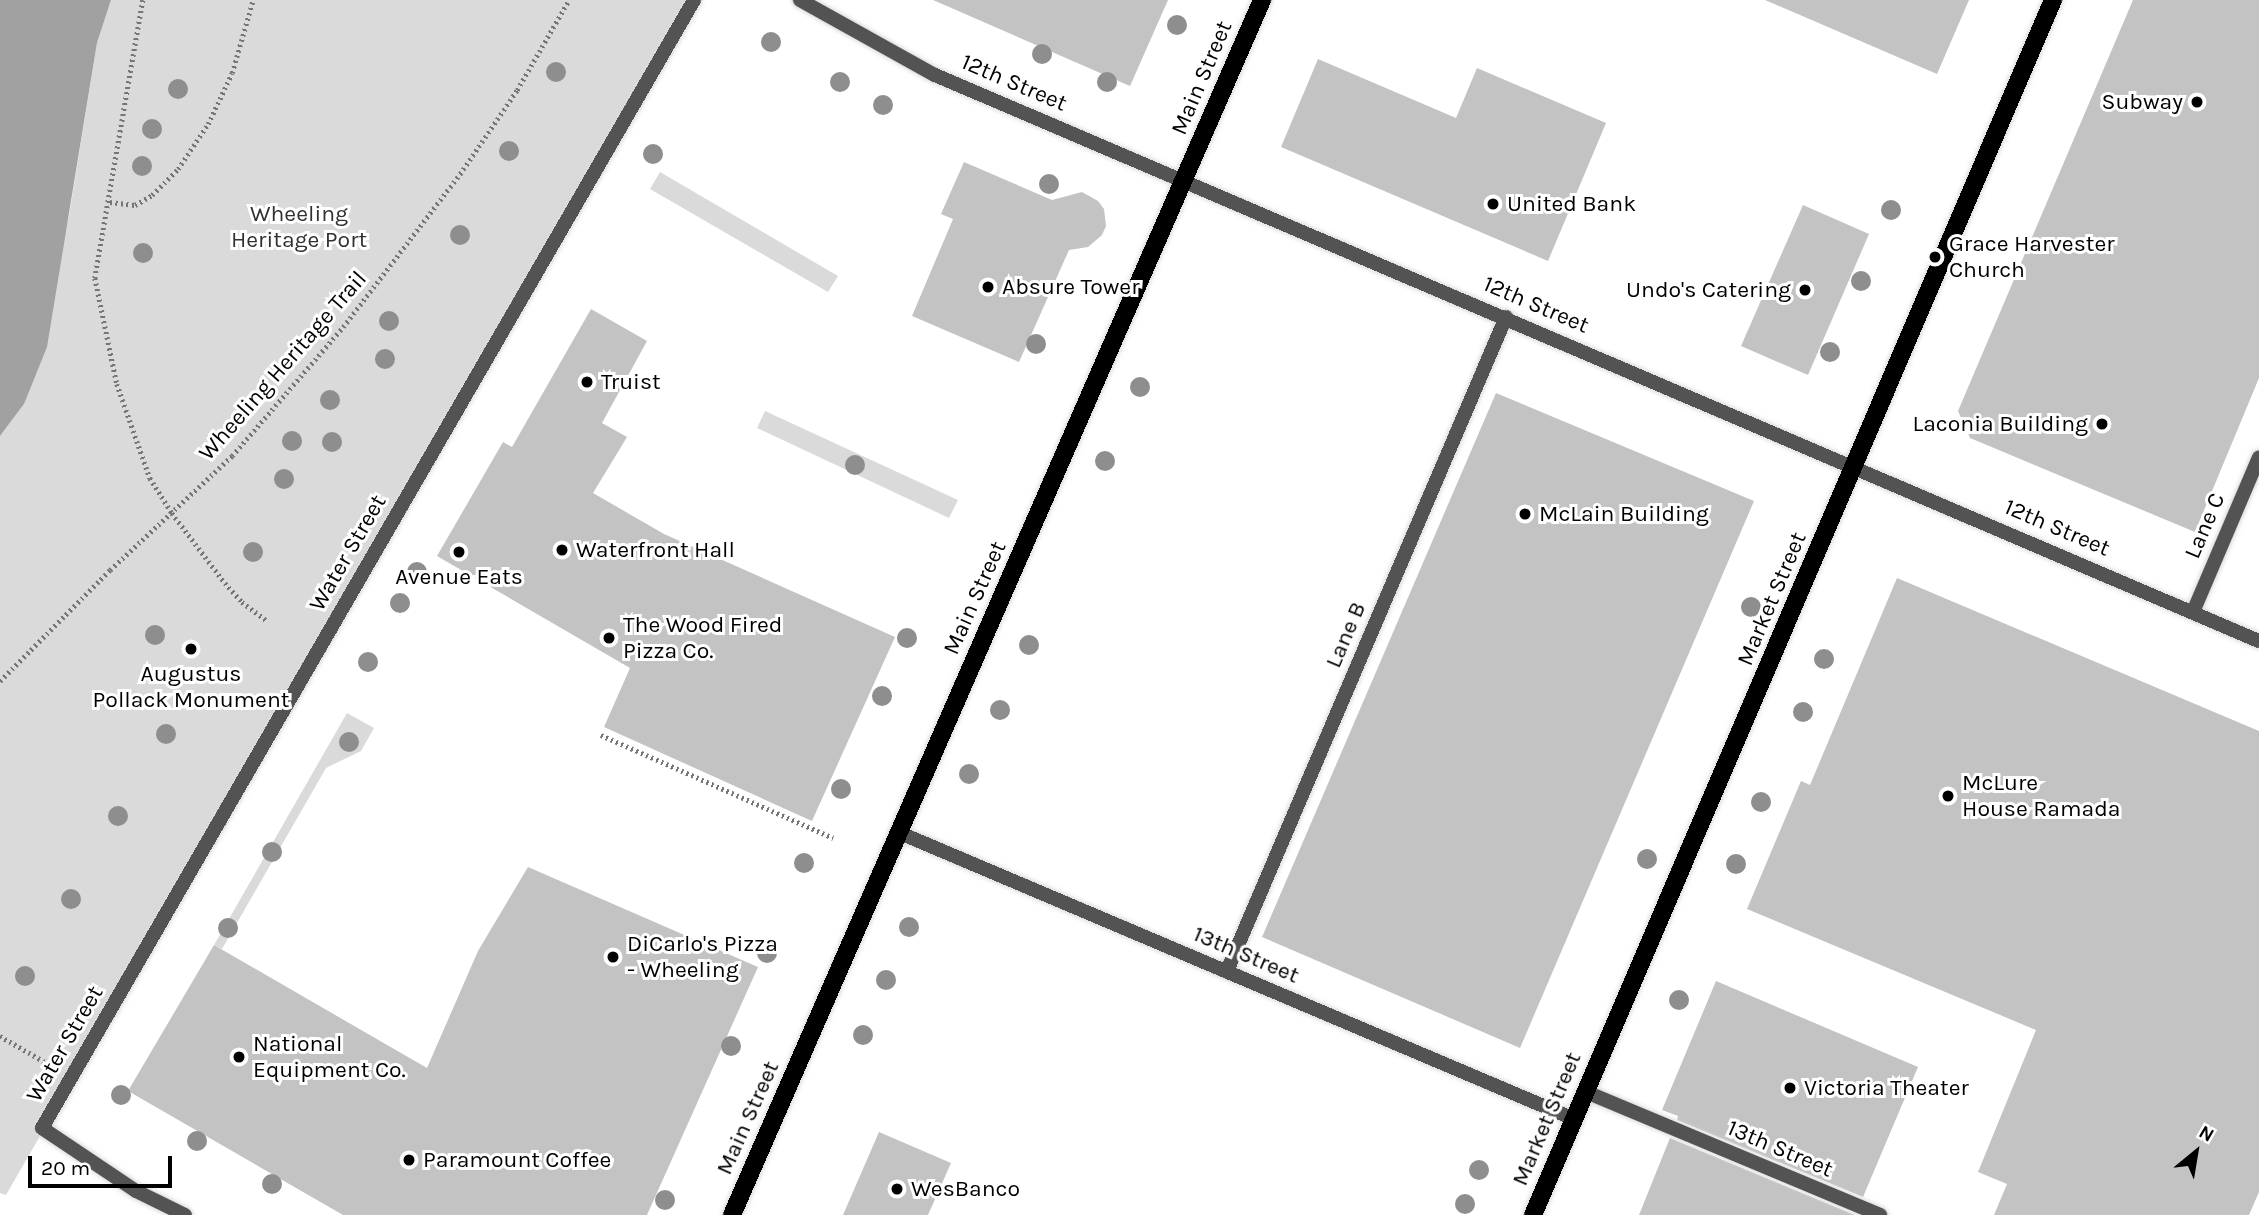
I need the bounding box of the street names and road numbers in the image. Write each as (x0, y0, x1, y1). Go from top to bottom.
street label: Main Street (1166, 17, 1238, 139)
street label: 12th Street (957, 48, 1071, 118)
street label: Wheeling Heritage Trail (193, 266, 373, 466)
street label: 12th Street (1479, 270, 1593, 340)
street label: Lane C (2179, 489, 2231, 563)
street label: Water Street (304, 490, 392, 616)
street label: 12th Street (2000, 493, 2114, 563)
street label: Market Street (1731, 528, 1813, 670)
street label: Main Street (938, 537, 1012, 659)
street label: Lane B (1320, 598, 1372, 672)
street label: 13th Street (1189, 920, 1303, 990)
street label: Water Street (21, 981, 109, 1107)
street label: Market Street (1506, 1048, 1588, 1190)
street label: Main Street (711, 1057, 785, 1179)
street label: 13th Street (1723, 1114, 1837, 1184)

